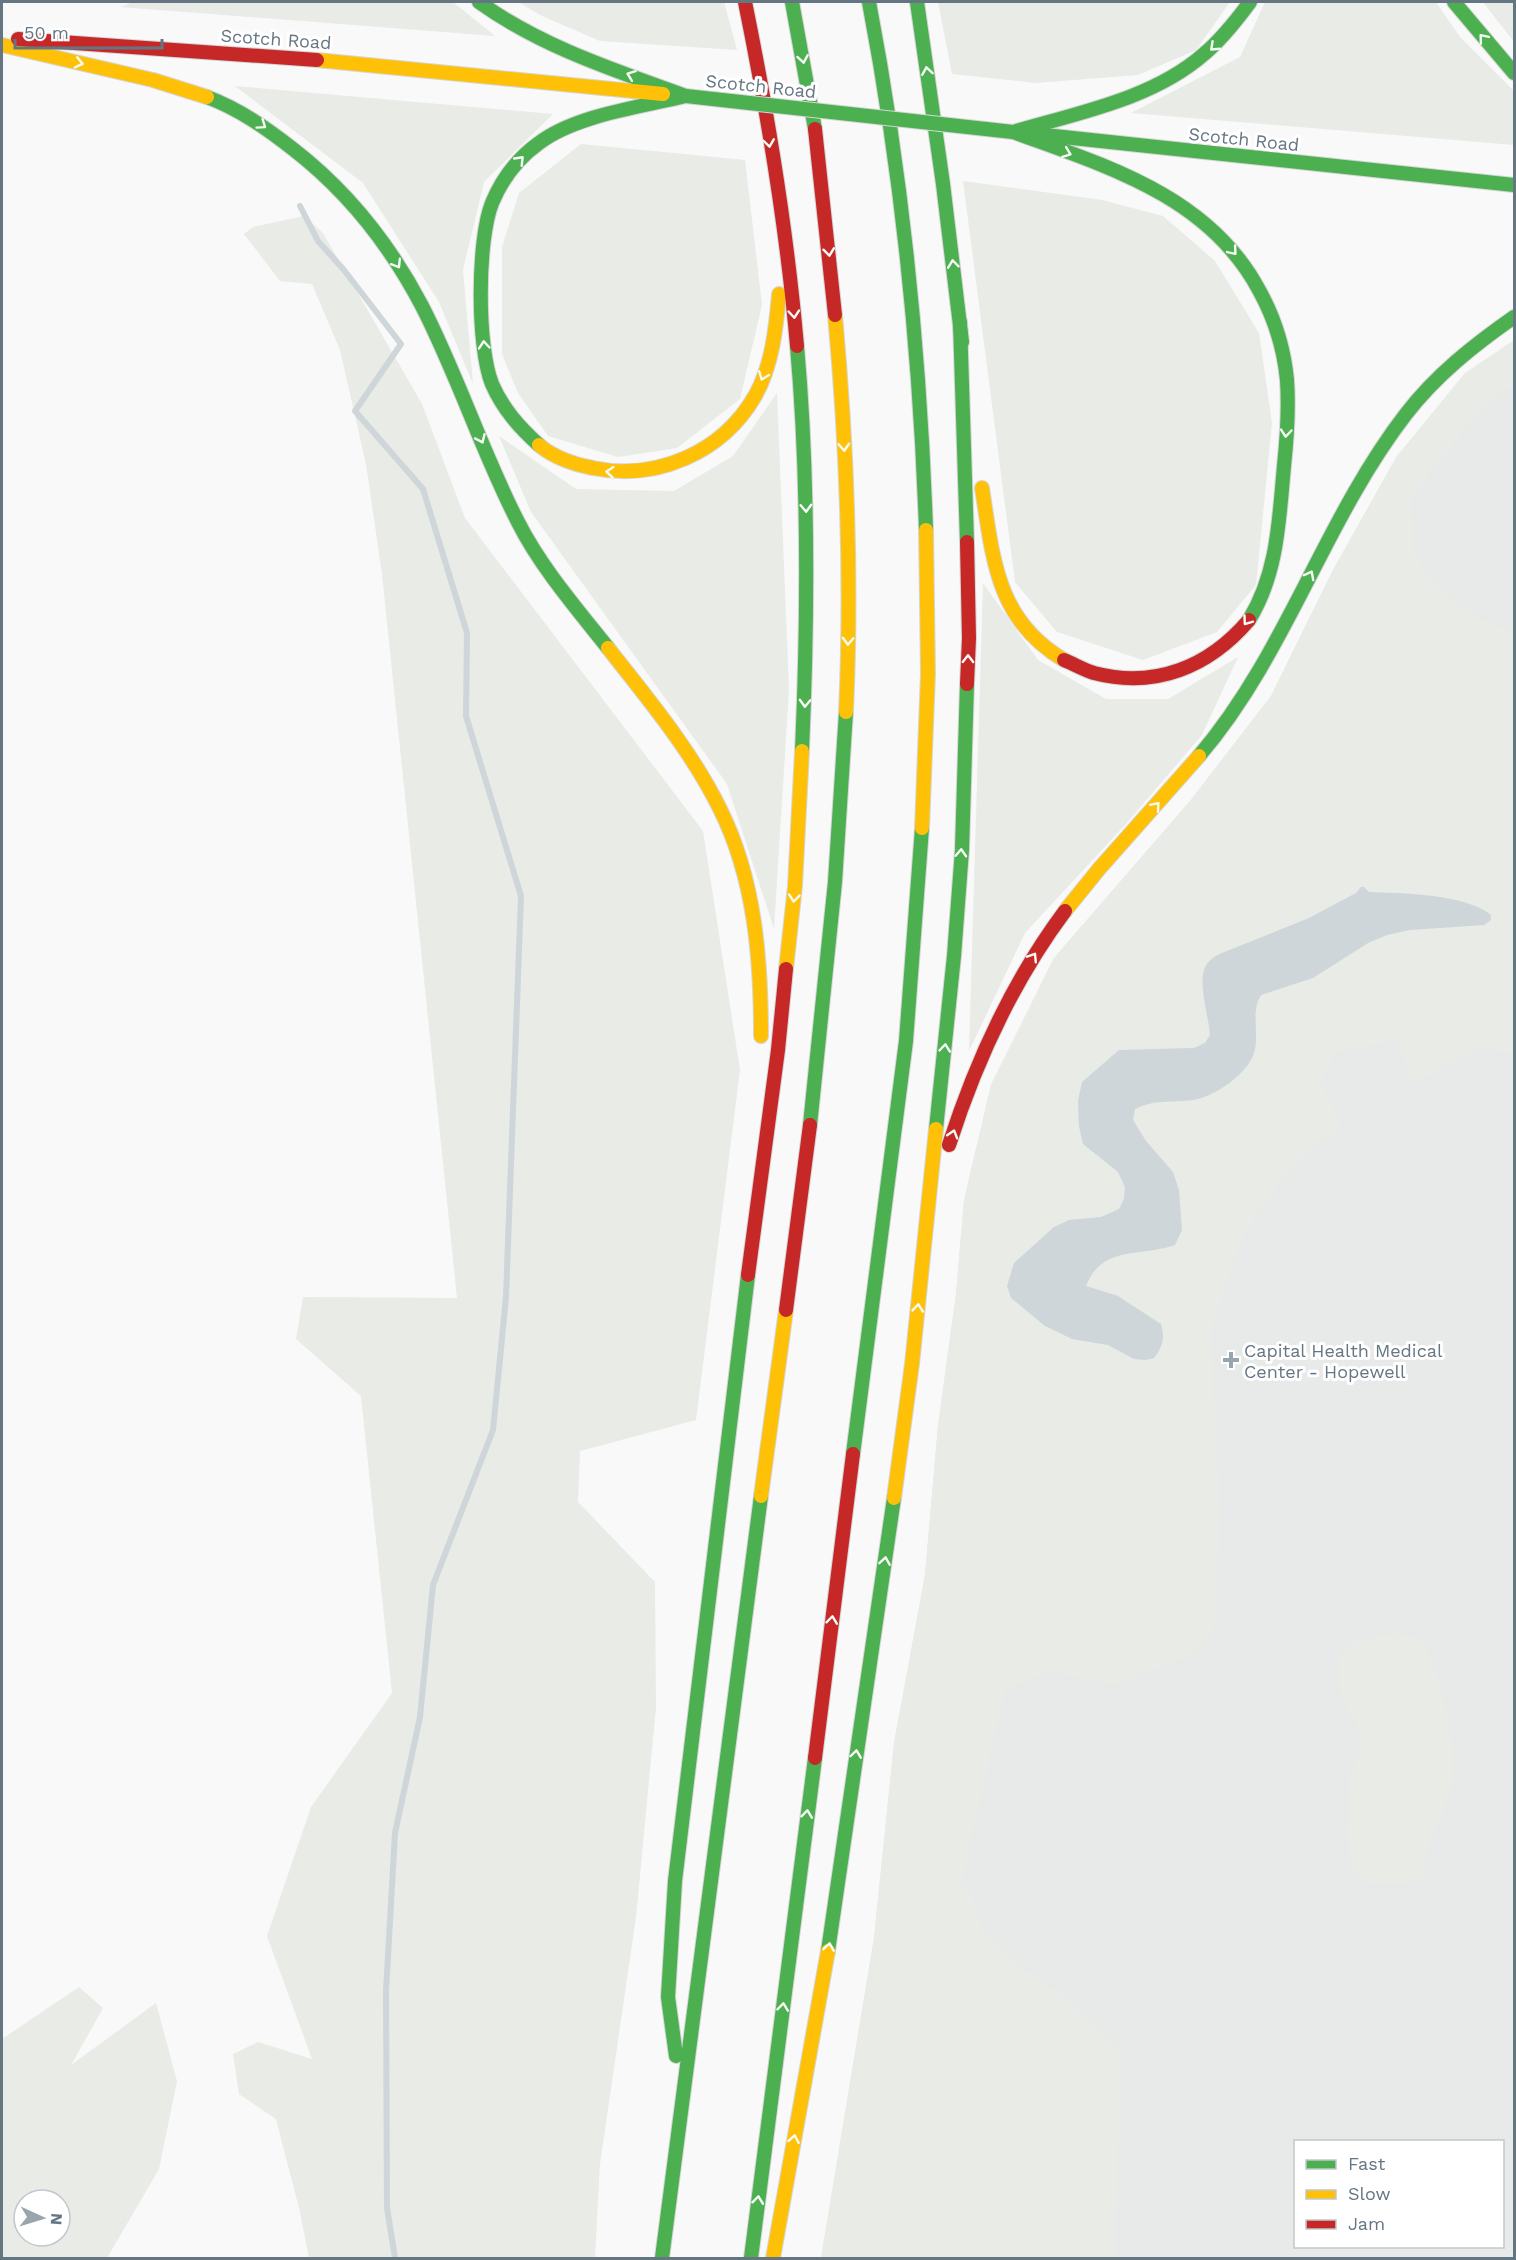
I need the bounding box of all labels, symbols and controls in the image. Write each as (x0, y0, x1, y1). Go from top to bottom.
scale bar (15, 12, 162, 50)
text: 50 m (24, 22, 69, 43)
street label: Scotch Road (220, 25, 332, 53)
one-way arrow (1479, 34, 1490, 45)
one-way arrow (1210, 40, 1220, 51)
one-way arrow (796, 54, 809, 64)
one-way arrow (74, 56, 84, 69)
one-way arrow (921, 66, 933, 75)
one-way arrow (626, 70, 637, 83)
street label: Scotch Road (705, 70, 817, 102)
one-way arrow (256, 118, 266, 130)
street label: Scotch Road (1188, 123, 1300, 155)
one-way arrow (763, 139, 775, 148)
one-way arrow (1061, 146, 1072, 158)
one-way arrow (513, 157, 524, 168)
one-way arrow (1226, 244, 1237, 255)
one-way arrow (822, 248, 834, 257)
one-way arrow (390, 258, 402, 268)
one-way arrow (947, 259, 960, 269)
one-way arrow (787, 309, 800, 318)
one-way arrow (477, 341, 490, 350)
one-way arrow (758, 371, 771, 381)
one-way arrow (1280, 428, 1293, 437)
one-way arrow (474, 433, 486, 444)
one-way arrow (838, 442, 851, 451)
one-way arrow (605, 466, 614, 479)
one-way arrow (800, 504, 812, 513)
one-way arrow (1303, 571, 1315, 582)
one-way arrow (1243, 614, 1254, 625)
one-way arrow (841, 637, 854, 646)
one-way arrow (962, 654, 975, 663)
one-way arrow (798, 699, 811, 708)
one-way arrow (1148, 802, 1159, 813)
one-way arrow (955, 849, 968, 858)
one-way arrow (788, 893, 801, 903)
one-way arrow (1026, 953, 1038, 963)
one-way arrow (938, 1043, 951, 1052)
one-way arrow (946, 1129, 958, 1140)
one-way arrow (911, 1303, 924, 1313)
place label: Capital Health Medical Center - Hopewell (1244, 1340, 1443, 1382)
marker: Capital Health Medical Center - Hopewell (1222, 1351, 1240, 1369)
one-way arrow (879, 1556, 891, 1566)
one-way arrow (825, 1616, 838, 1625)
one-way arrow (850, 1749, 862, 1758)
one-way arrow (801, 1809, 813, 1818)
one-way arrow (822, 1942, 834, 1952)
one-way arrow (776, 2002, 788, 2012)
one-way arrow (788, 2134, 800, 2143)
legend (1294, 2140, 1504, 2248)
text: Fast (1348, 2153, 1386, 2174)
text: Slow (1348, 2183, 1391, 2204)
north arrow (12, 2188, 72, 2248)
one-way arrow (751, 2196, 764, 2205)
text: N (47, 2212, 66, 2226)
text: Jam (1348, 2213, 1385, 2234)

